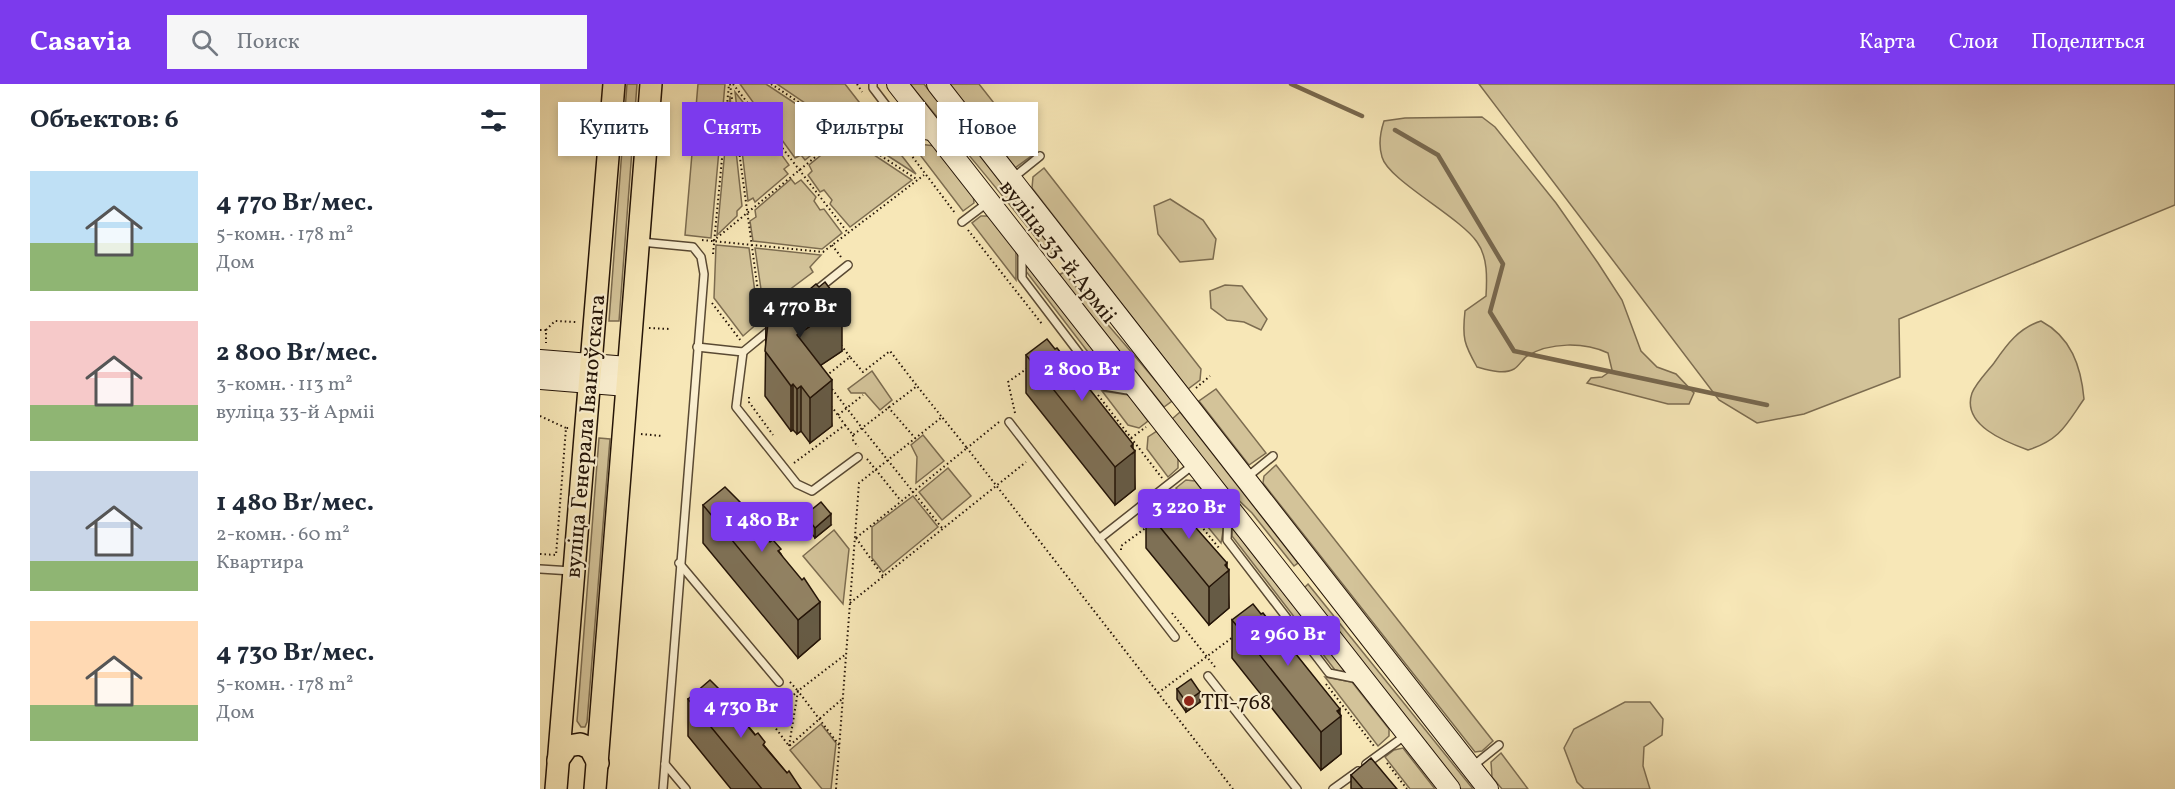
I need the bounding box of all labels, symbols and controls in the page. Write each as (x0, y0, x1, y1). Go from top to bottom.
search box (167, 15, 587, 69)
text: Casavia (30, 23, 131, 62)
icon: search (188, 26, 221, 59)
text: Поиск (236, 27, 299, 58)
text: Карта (1859, 28, 1916, 57)
text: Слои (1949, 28, 1998, 57)
text: Поделиться (2031, 28, 2145, 57)
text: Объектов: 6 (30, 102, 179, 138)
chip: Купить (558, 102, 670, 156)
chip: Снять (682, 102, 783, 156)
chip: Фильтры (795, 102, 925, 156)
chip: Новое (937, 102, 1038, 156)
icon: filters (477, 104, 510, 137)
street label: вуліца 33-й Арміі (991, 174, 1123, 331)
text: 4 770 Br/мес. (216, 185, 374, 221)
icon: home (78, 195, 150, 267)
text: 5-комн. · 178 m² (216, 221, 353, 249)
text: Дом (216, 249, 255, 277)
pin: 4 770 Br (738, 288, 862, 339)
street label: вуліца Генерала Іваноўскага (559, 293, 614, 579)
text: 4 770 Br (763, 293, 837, 321)
text: 2 800 Br/мес. (216, 335, 378, 371)
icon: home (78, 345, 150, 417)
pin: 2 800 Br (1020, 351, 1144, 402)
text: 2 800 Br (1043, 356, 1121, 384)
text: 3-комн. · 113 m² (216, 371, 353, 399)
text: вуліца 33-й Арміі (216, 399, 375, 427)
text: 1 480 Br/мес. (216, 485, 374, 521)
pin: 3 220 Br (1127, 489, 1251, 540)
text: 3 220 Br (1152, 494, 1226, 522)
icon: home (78, 495, 150, 567)
pin: 1 480 Br (700, 502, 824, 553)
text: 1 480 Br (725, 507, 799, 535)
text: 2-комн. · 60 m² (216, 521, 350, 549)
text: Квартира (216, 549, 304, 577)
pin: 2 960 Br (1226, 616, 1350, 667)
text: 2 960 Br (1250, 621, 1326, 649)
text: 4 730 Br/мес. (216, 635, 375, 671)
icon: home (78, 645, 150, 717)
text: 5-комн. · 178 m² (216, 671, 353, 699)
pin: 4 730 Br (679, 688, 803, 739)
place label: ТП-768 (1201, 688, 1271, 719)
text: 4 730 Br (704, 693, 778, 721)
marker: ТП-768 (1182, 694, 1196, 708)
text: Дом (216, 699, 255, 727)

